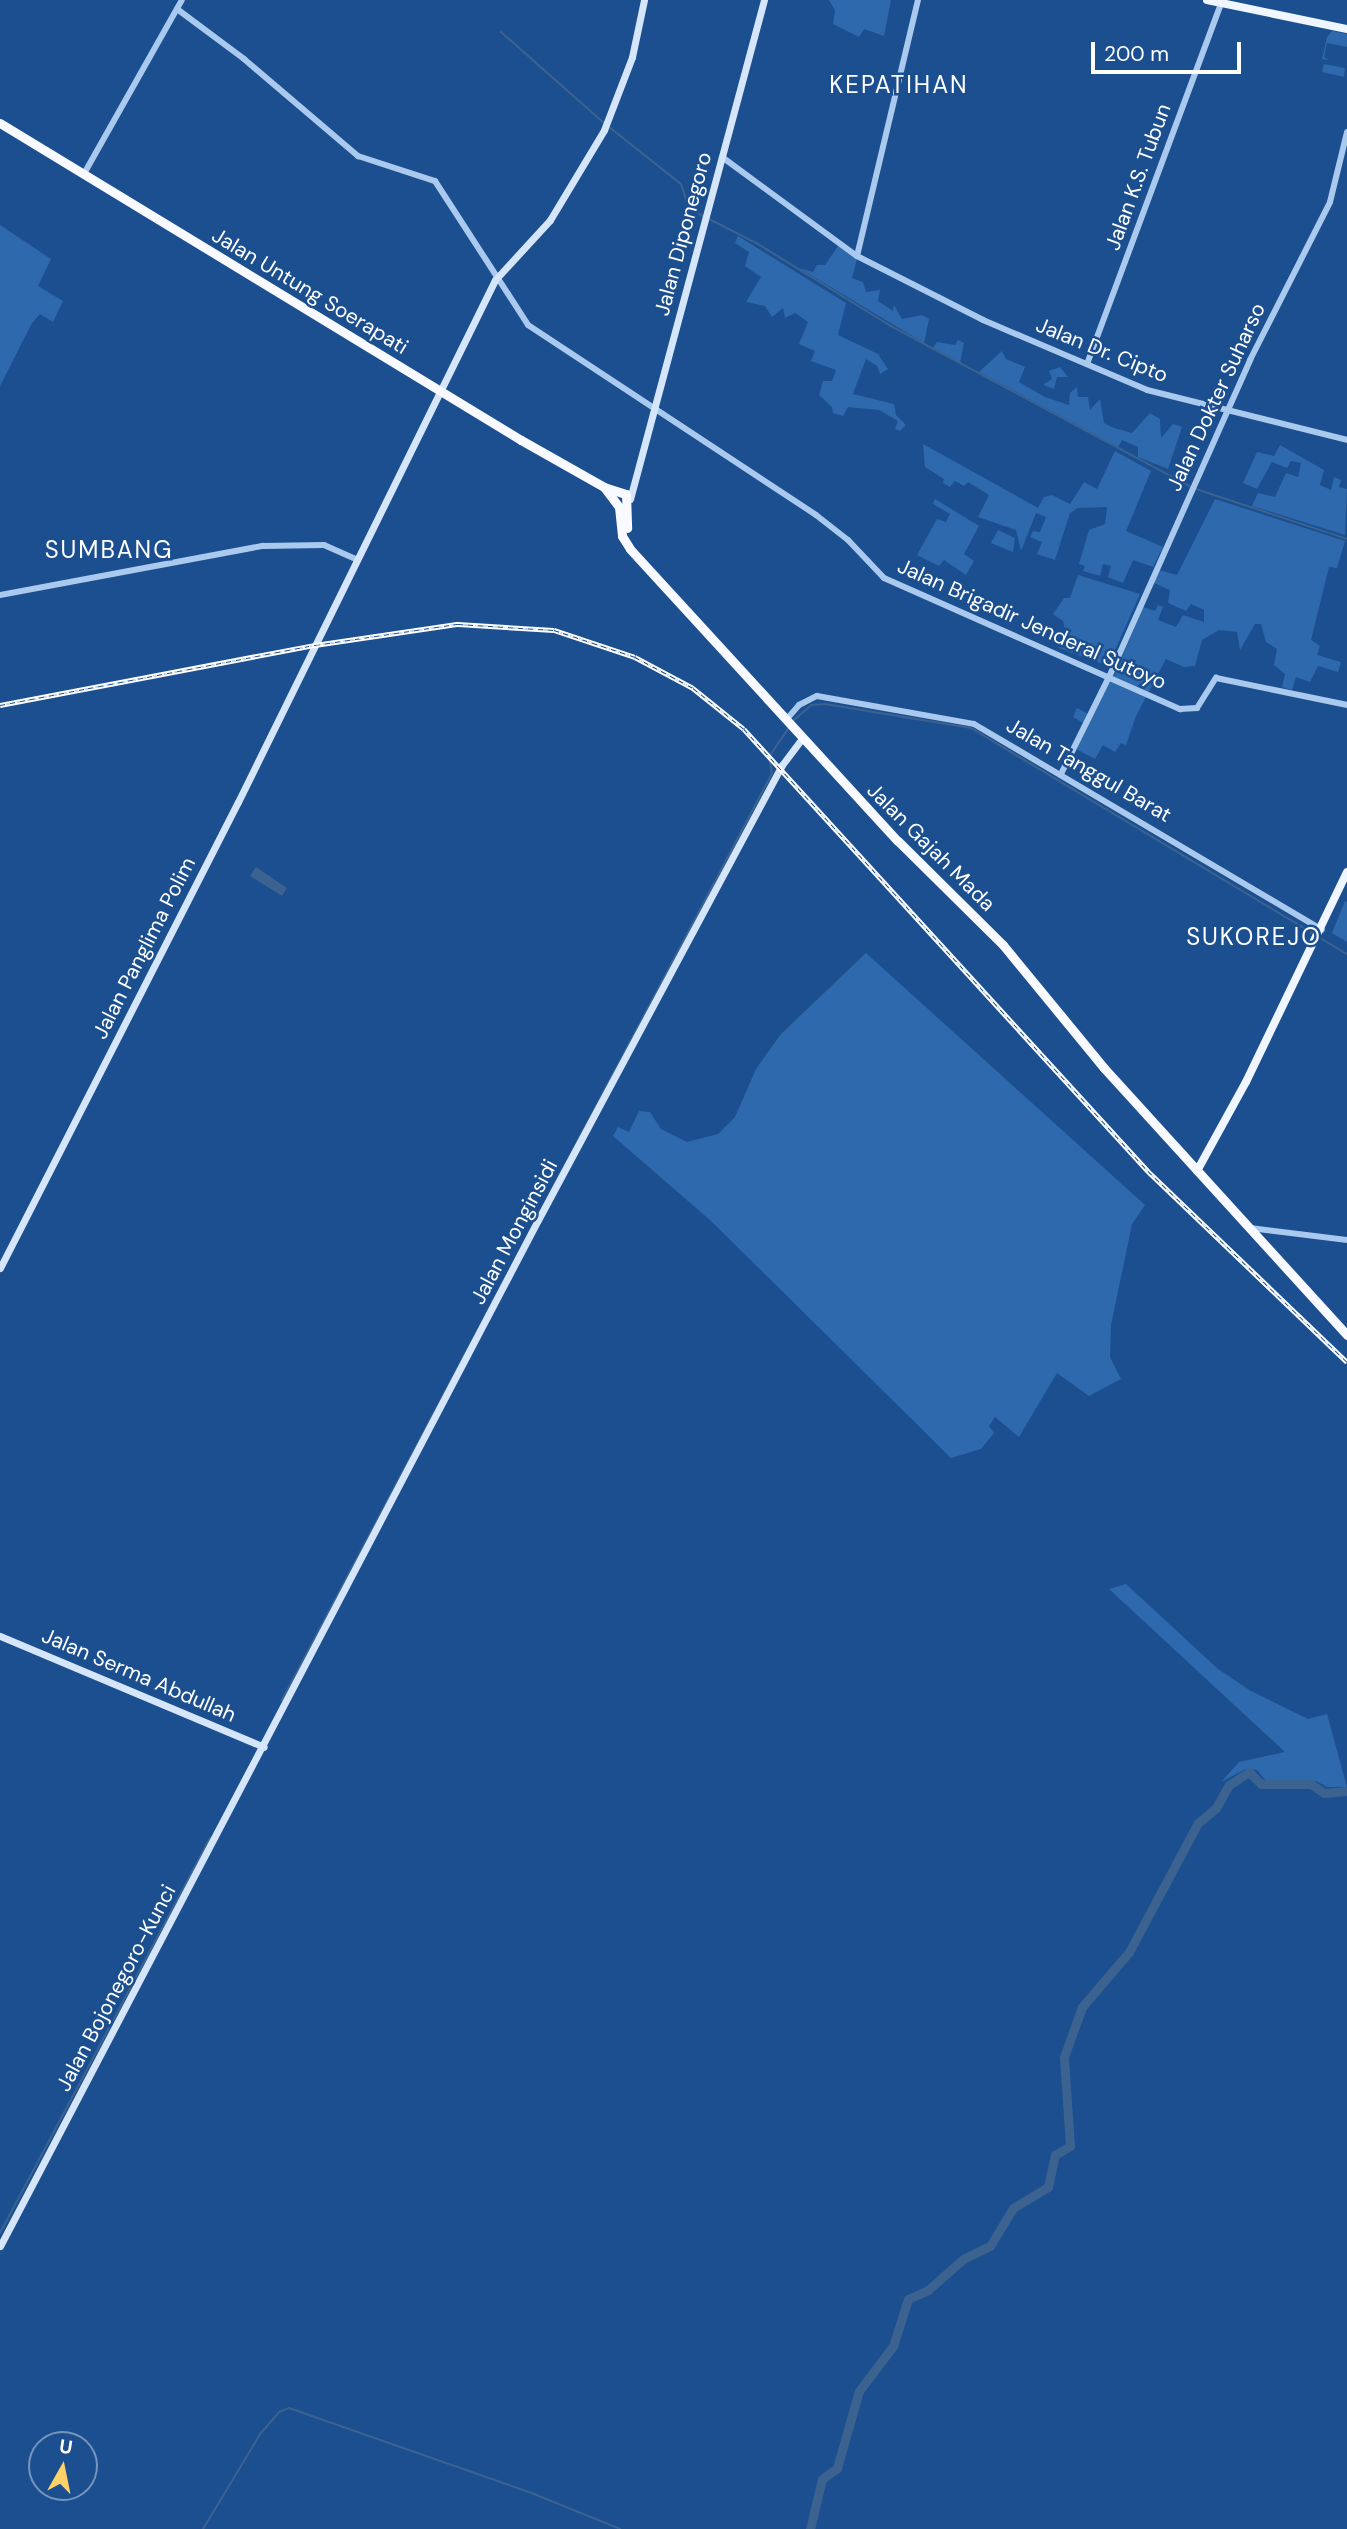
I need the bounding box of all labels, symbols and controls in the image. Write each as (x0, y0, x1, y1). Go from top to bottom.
scale bar (1095, 28, 1246, 72)
text: 200 m (1104, 40, 1169, 68)
district label: KEPATIHAN (830, 71, 968, 99)
street label: Jalan K.S. Tubun (1100, 100, 1176, 254)
street label: Jalan Diponegoro (649, 149, 717, 319)
street label: Jalan Untung Soerapati (207, 222, 413, 360)
street label: Jalan Dokter Suharso (1161, 299, 1271, 495)
street label: Jalan Dr. Cipto (1032, 312, 1172, 388)
district label: SUMBANG (46, 536, 172, 564)
street label: Jalan Brigadir Jenderal Sutoyo (894, 553, 1170, 695)
street label: Jalan Tanggul Barat (1002, 712, 1176, 828)
street label: Jalan Gajah Mada (862, 778, 1000, 916)
street label: Jalan Panglima Polim (87, 853, 201, 1043)
district label: SUKOREJO (1187, 923, 1321, 951)
street label: Jalan Monginsidi (465, 1155, 563, 1309)
street label: Jalan Serma Abdullah (38, 1623, 240, 1727)
street label: Jalan Bojonegoro-Kunci (51, 1880, 181, 2096)
north arrow (28, 2431, 98, 2501)
text: U (58, 2433, 74, 2460)

